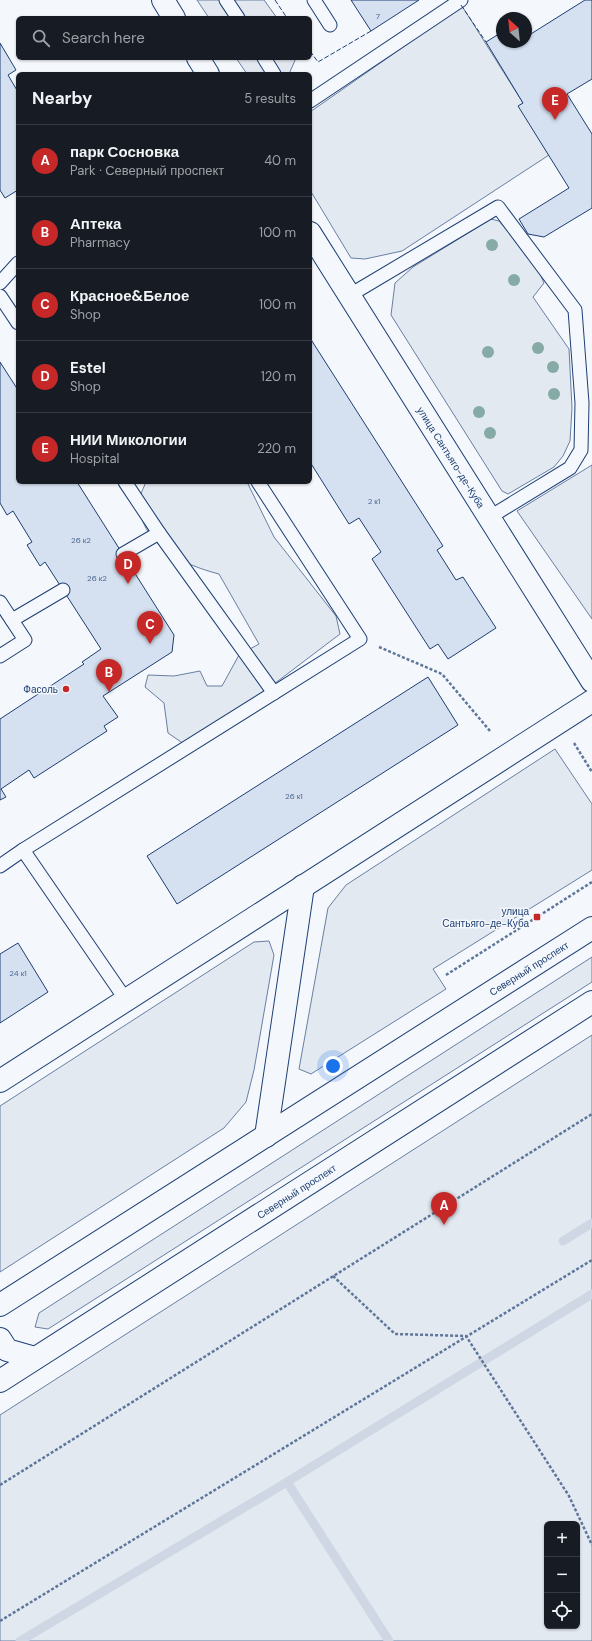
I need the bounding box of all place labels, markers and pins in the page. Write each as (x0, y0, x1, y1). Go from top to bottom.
pin: E (542, 87, 568, 120)
pin: D (115, 551, 141, 584)
pin: C (137, 611, 163, 644)
pin: B (96, 659, 122, 692)
place label: Фасоль (23, 683, 58, 696)
marker: Фасоль (61, 684, 71, 694)
place label: улица Сантьяго-де-Куба (442, 905, 529, 930)
marker: улица Сантьяго-де-Куба (532, 912, 542, 922)
pin: A (431, 1192, 457, 1225)

